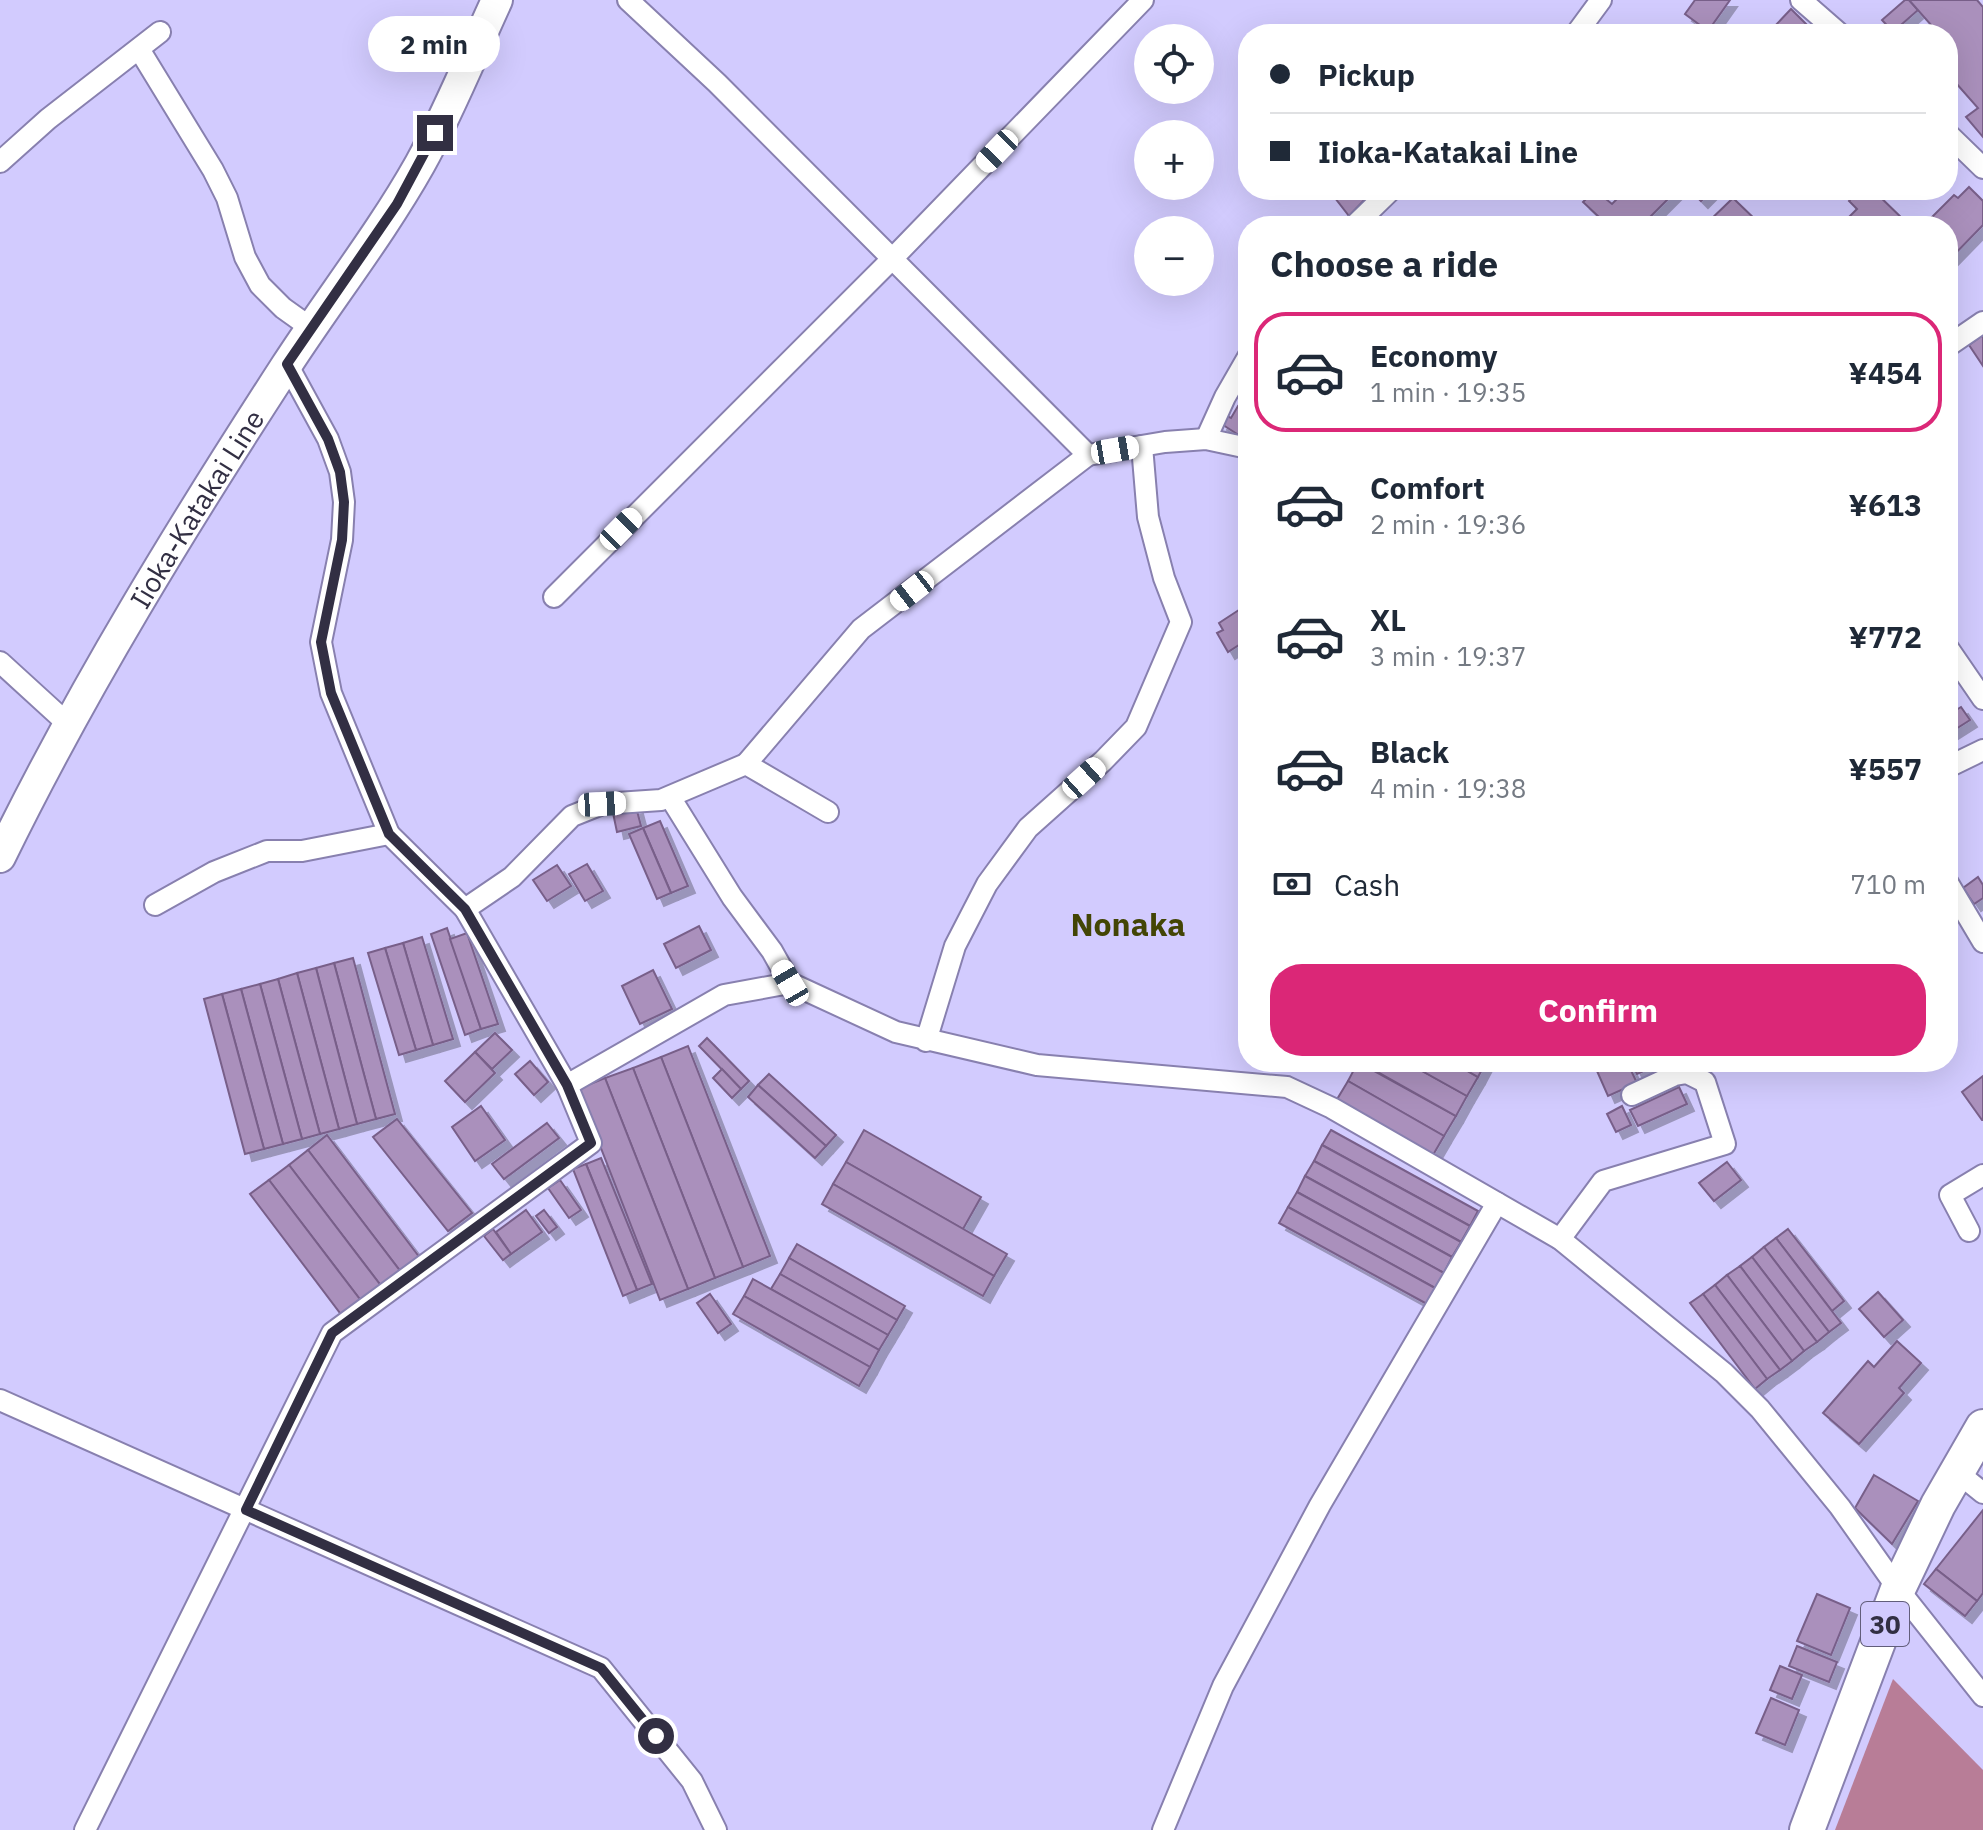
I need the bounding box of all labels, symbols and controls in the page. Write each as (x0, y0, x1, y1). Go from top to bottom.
callout: 2 min (369, 17, 501, 73)
map controls (1134, 24, 1214, 296)
button: locate (1134, 24, 1214, 104)
text: 2 min (400, 27, 468, 61)
text: Pickup (1318, 55, 1415, 94)
route end (417, 115, 453, 151)
button: + (1134, 120, 1214, 200)
car (972, 125, 1022, 177)
text: Iioka-Katakai Line (1318, 132, 1578, 171)
button: − (1134, 216, 1214, 296)
text: Choose a ride (1270, 240, 1498, 287)
icon: car (1274, 336, 1346, 408)
text: Economy (1370, 336, 1498, 375)
text: ¥454 (1849, 353, 1922, 392)
text: 1 min · 19:35 (1370, 375, 1526, 409)
street label: Iioka-Katakai Line (121, 402, 272, 615)
car (1089, 434, 1141, 466)
icon: car (1274, 468, 1346, 540)
text: Comfort (1370, 468, 1485, 507)
text: ¥613 (1849, 485, 1922, 524)
car (596, 504, 646, 554)
text: 2 min · 19:36 (1370, 507, 1526, 541)
car (886, 567, 938, 615)
icon: car (1274, 600, 1346, 672)
text: XL (1370, 600, 1406, 639)
text: ¥772 (1849, 617, 1922, 656)
text: 3 min · 19:37 (1370, 639, 1526, 673)
icon: car (1274, 732, 1346, 804)
text: Black (1370, 732, 1449, 771)
text: ¥557 (1849, 749, 1922, 788)
car (1058, 753, 1110, 803)
text: 4 min · 19:38 (1370, 771, 1526, 805)
car (577, 791, 627, 817)
icon: cash (1270, 862, 1314, 906)
text: Cash (1334, 865, 1400, 904)
text: 710 m (1850, 867, 1926, 901)
district label: Nonaka (1070, 903, 1186, 945)
car (768, 956, 812, 1010)
button: Confirm (1270, 964, 1926, 1056)
road number: 30 (1861, 1602, 1909, 1646)
route start (638, 1718, 674, 1754)

